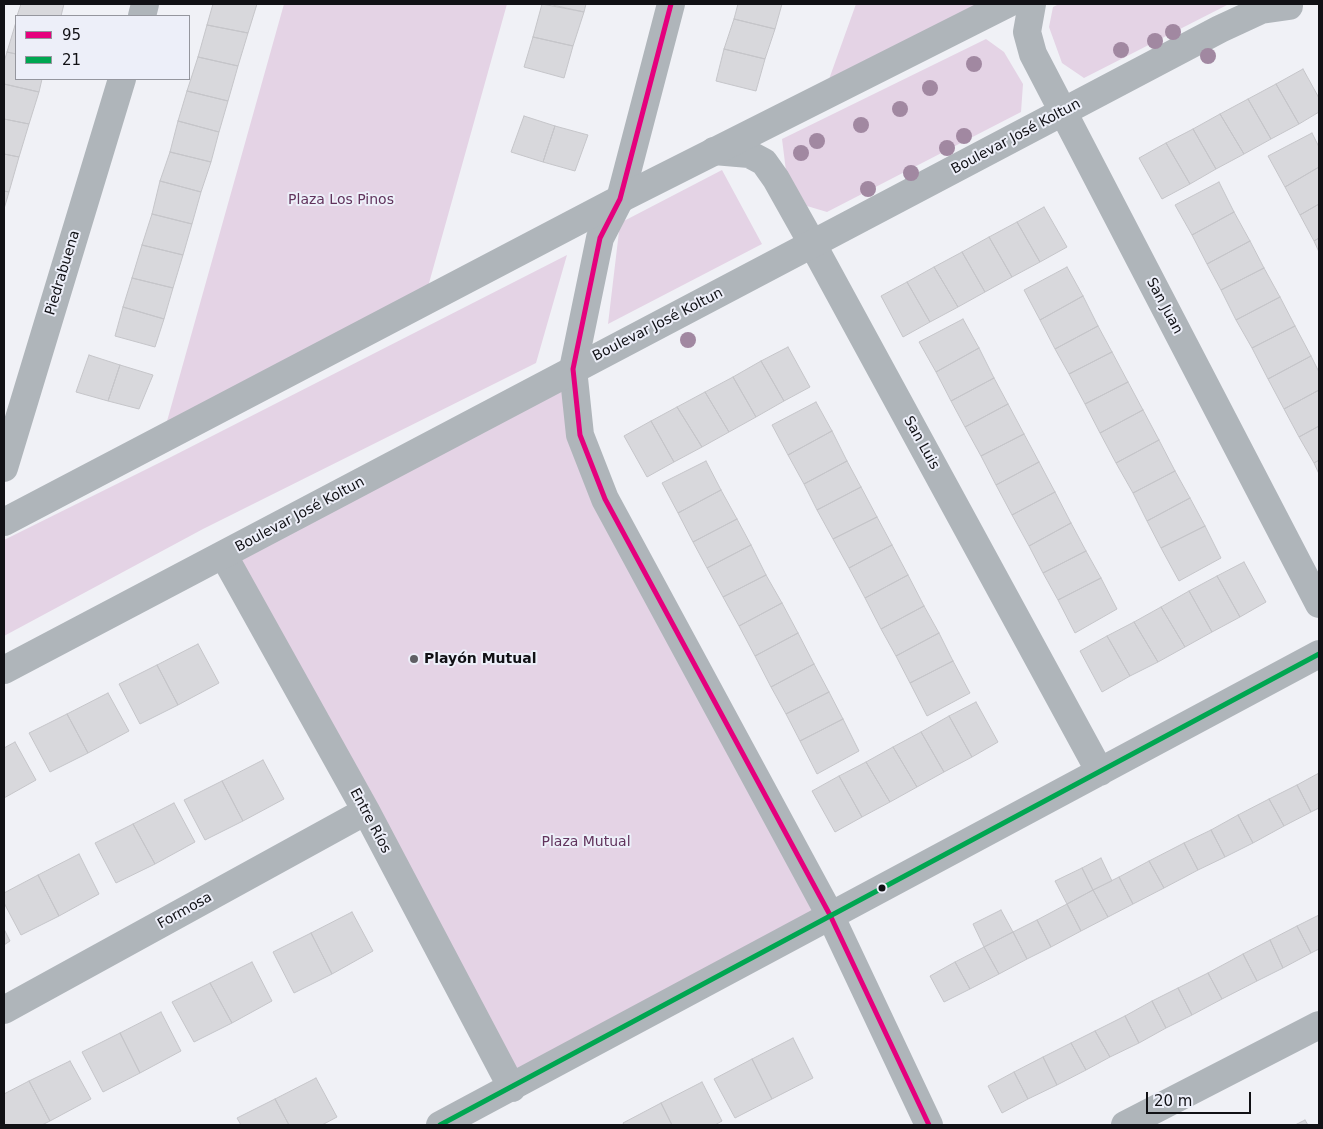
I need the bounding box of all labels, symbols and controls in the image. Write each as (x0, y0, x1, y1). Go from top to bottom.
legend (15, 15, 190, 80)
text: 95 (62, 26, 81, 44)
text: 21 (62, 51, 81, 69)
street label: Boulevar José Koltun (949, 96, 1083, 178)
park label: Plaza Los Pinos (288, 192, 394, 208)
street label: Piedrabuena (42, 229, 84, 317)
street label: San Juan (1142, 275, 1186, 337)
street label: Boulevar José Koltun (590, 285, 726, 365)
street label: San Luis (899, 413, 943, 473)
street label: Boulevar José Koltun (233, 474, 367, 556)
place label: Playón Mutual (424, 651, 536, 667)
marker: Playón Mutual (408, 653, 420, 665)
street label: Entre Ríos (346, 786, 394, 856)
park label: Plaza Mutual (541, 834, 631, 850)
unlabelled marker (877, 883, 887, 893)
street label: Formosa (155, 889, 215, 933)
scale bar (1148, 1082, 1253, 1114)
text: 20 m (1154, 1092, 1192, 1110)

